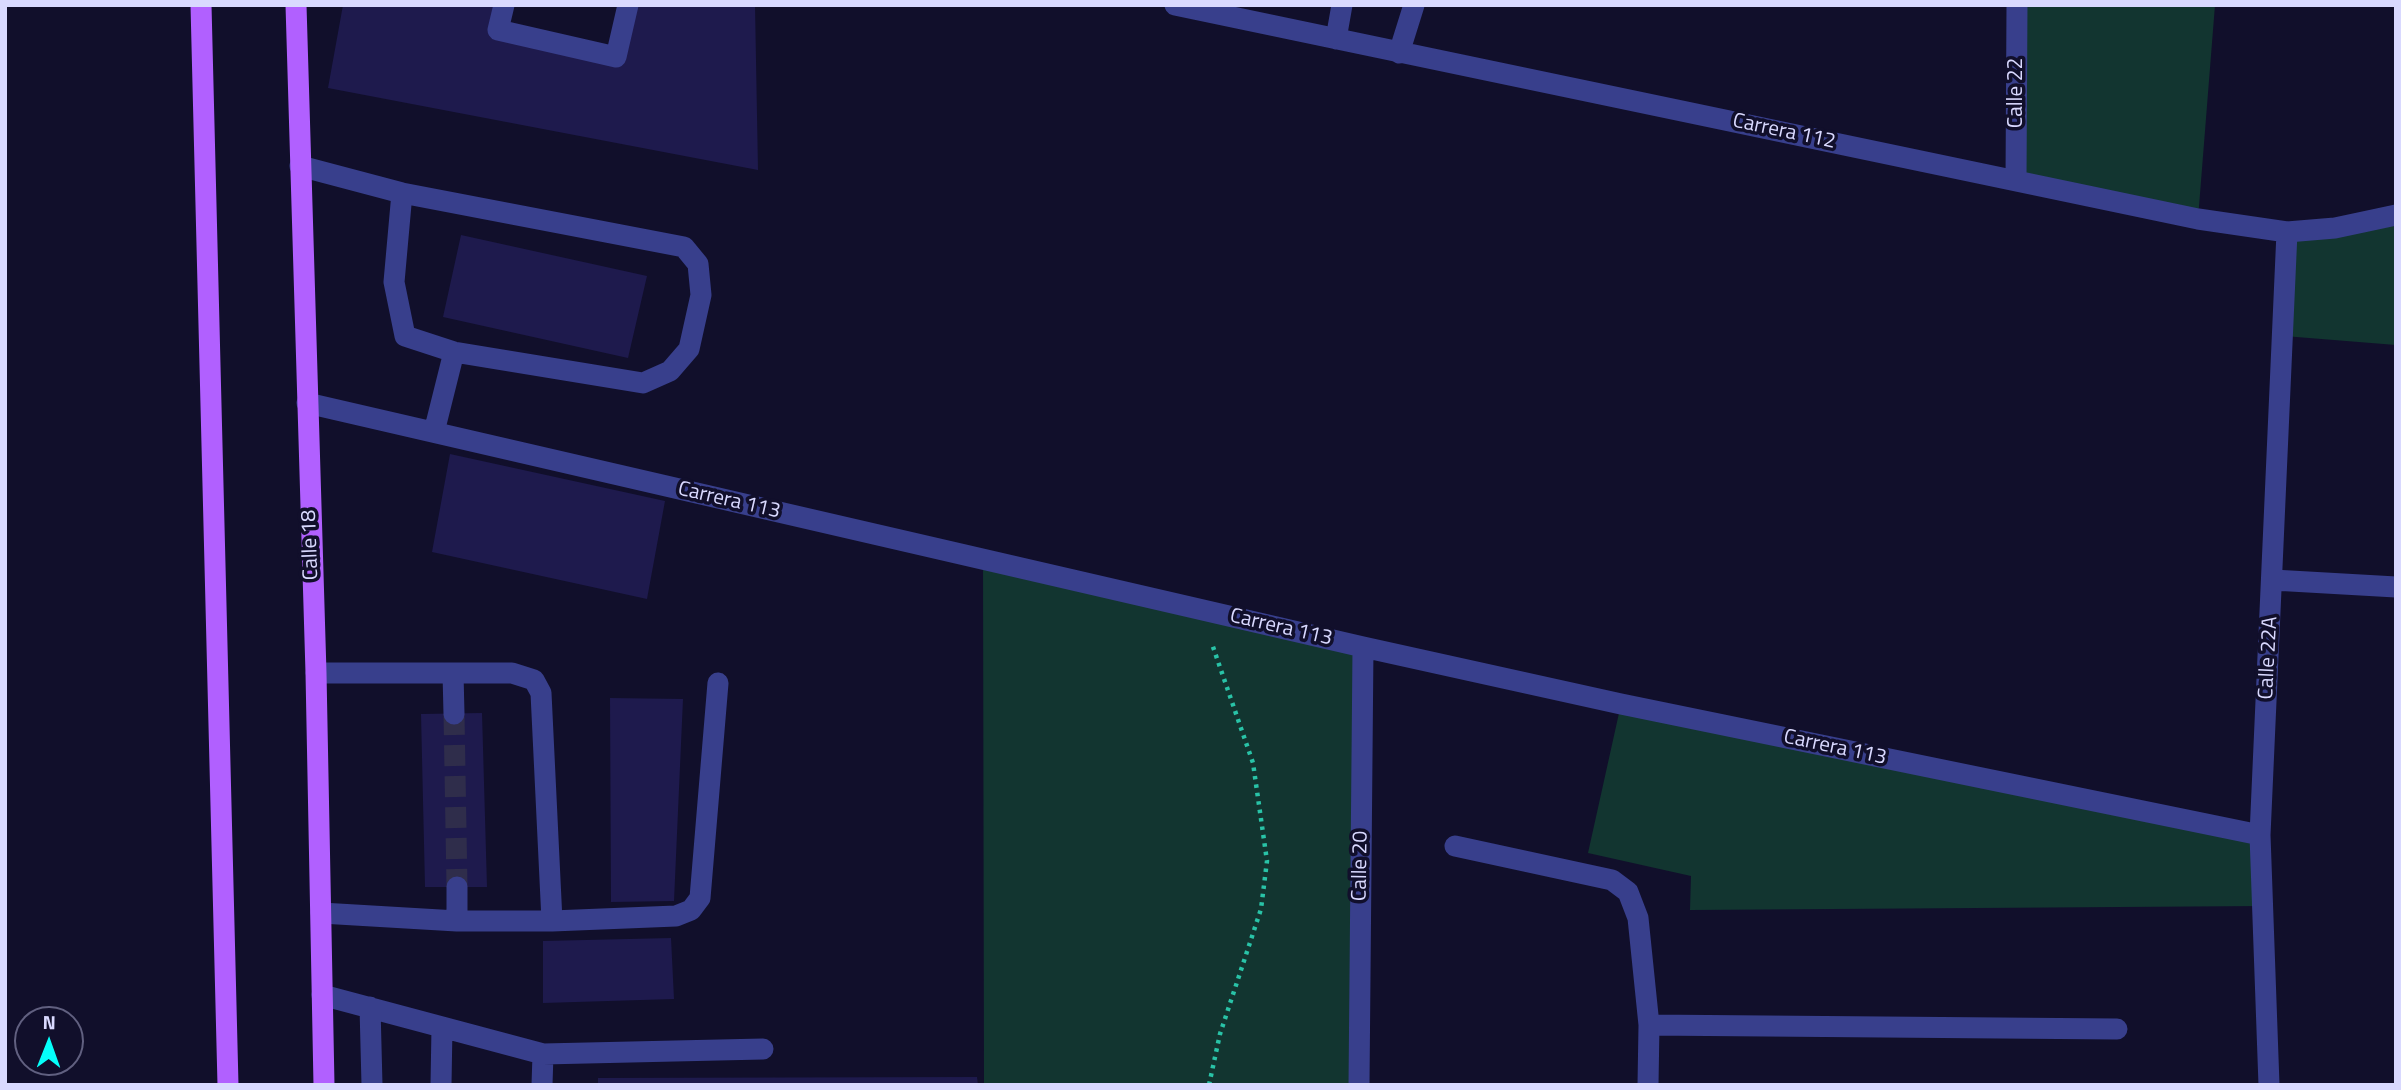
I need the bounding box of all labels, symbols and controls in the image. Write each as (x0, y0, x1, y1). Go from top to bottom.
street label: Calle 22 (2004, 58, 2030, 128)
street label: Carrera 112 (1730, 109, 1838, 155)
street label: Carrera 113 (675, 477, 783, 525)
street label: Calle 18 (297, 509, 325, 581)
street label: Carrera 113 (1227, 604, 1335, 652)
street label: Calle 22A (2254, 616, 2284, 700)
street label: Carrera 113 (1781, 725, 1889, 771)
street label: Calle 20 (1348, 831, 1374, 901)
north arrow (14, 1006, 84, 1076)
text: N (42, 1007, 56, 1036)

